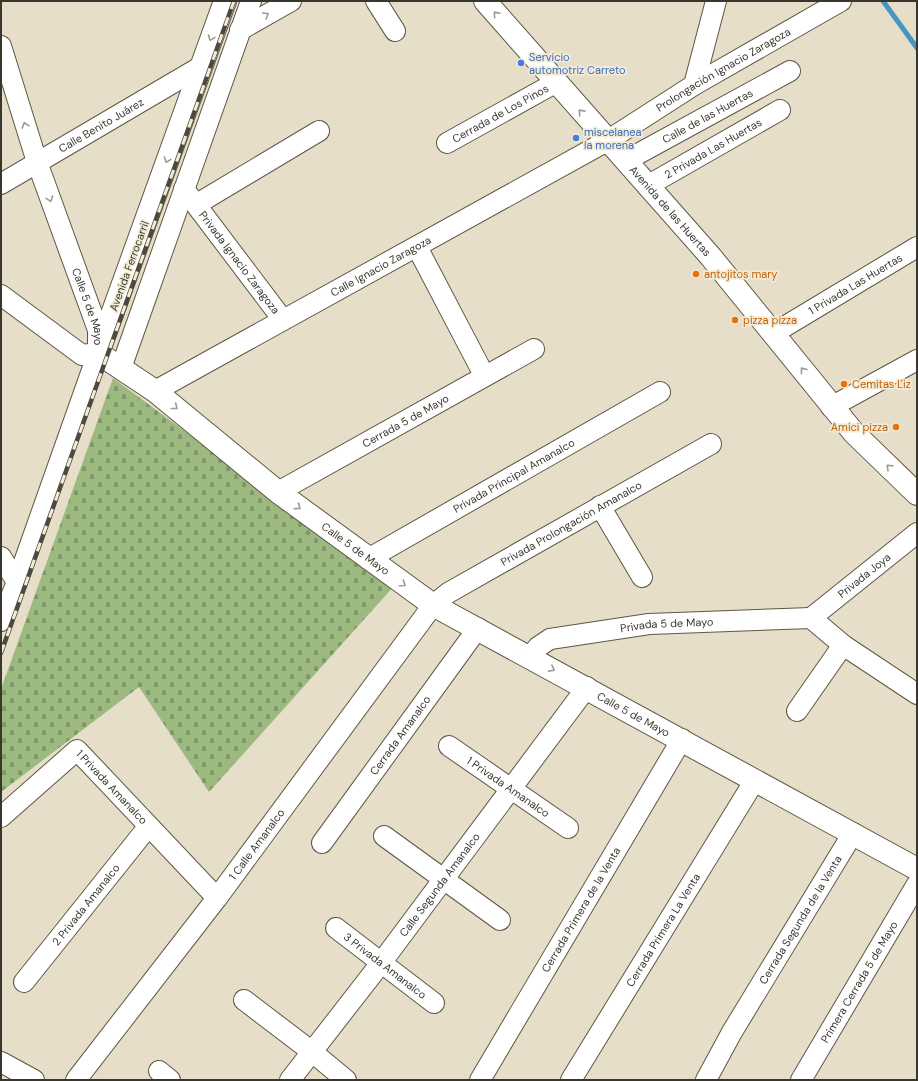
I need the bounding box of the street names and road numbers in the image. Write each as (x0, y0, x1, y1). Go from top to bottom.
street label: Prolongación Ignacio Zaragoza (653, 24, 793, 115)
street label: Cerrada de Los Pinos (450, 81, 551, 146)
street label: Calle de las Huertas (660, 86, 755, 146)
street label: Calle Benito Juárez (56, 95, 146, 156)
street label: 2 Privada Las Huertas (662, 115, 764, 182)
street label: Avenida de las Huertas (627, 163, 714, 259)
street label: Privada Ignacio Zaragoza (196, 208, 283, 317)
street label: Avenida Ferrocarril (106, 219, 152, 313)
street label: Calle Ignacio Zaragoza (328, 233, 434, 300)
street label: 1 Privada Las Huertas (806, 250, 905, 318)
street label: Calle 5 de Mayo (69, 266, 105, 345)
street label: Cerrada 5 de Mayo (360, 391, 451, 451)
street label: Privada Principal Amanalco (451, 435, 577, 516)
street label: Privada Prolongación Amanalco (498, 478, 644, 569)
street label: Calle 5 de Mayo (319, 519, 393, 578)
street label: Privada Joya (835, 550, 893, 601)
street label: Privada 5 de Mayo (619, 615, 714, 635)
street label: Calle 5 de Mayo (595, 689, 672, 740)
street label: Cerrada Amanalco (367, 693, 434, 778)
street label: 1 Privada Amanalco (73, 747, 150, 827)
street label: 1 Privada Amanalco (464, 753, 552, 820)
street label: 1 Calle Amanalco (226, 806, 287, 883)
street label: Calle Segunda Amanalco (396, 830, 483, 939)
street label: Cerrada Primera de la Venta (538, 844, 623, 975)
street label: Cerrada Segunda de la Venta (756, 853, 845, 987)
street label: 2 Privada Amanalco (49, 861, 123, 948)
street label: Cerrada Primera La Venta (623, 871, 703, 989)
street label: Primera Cerrada 5 de Mayo (818, 918, 901, 1045)
street label: 3 Privada Amanalco (341, 930, 429, 1002)

